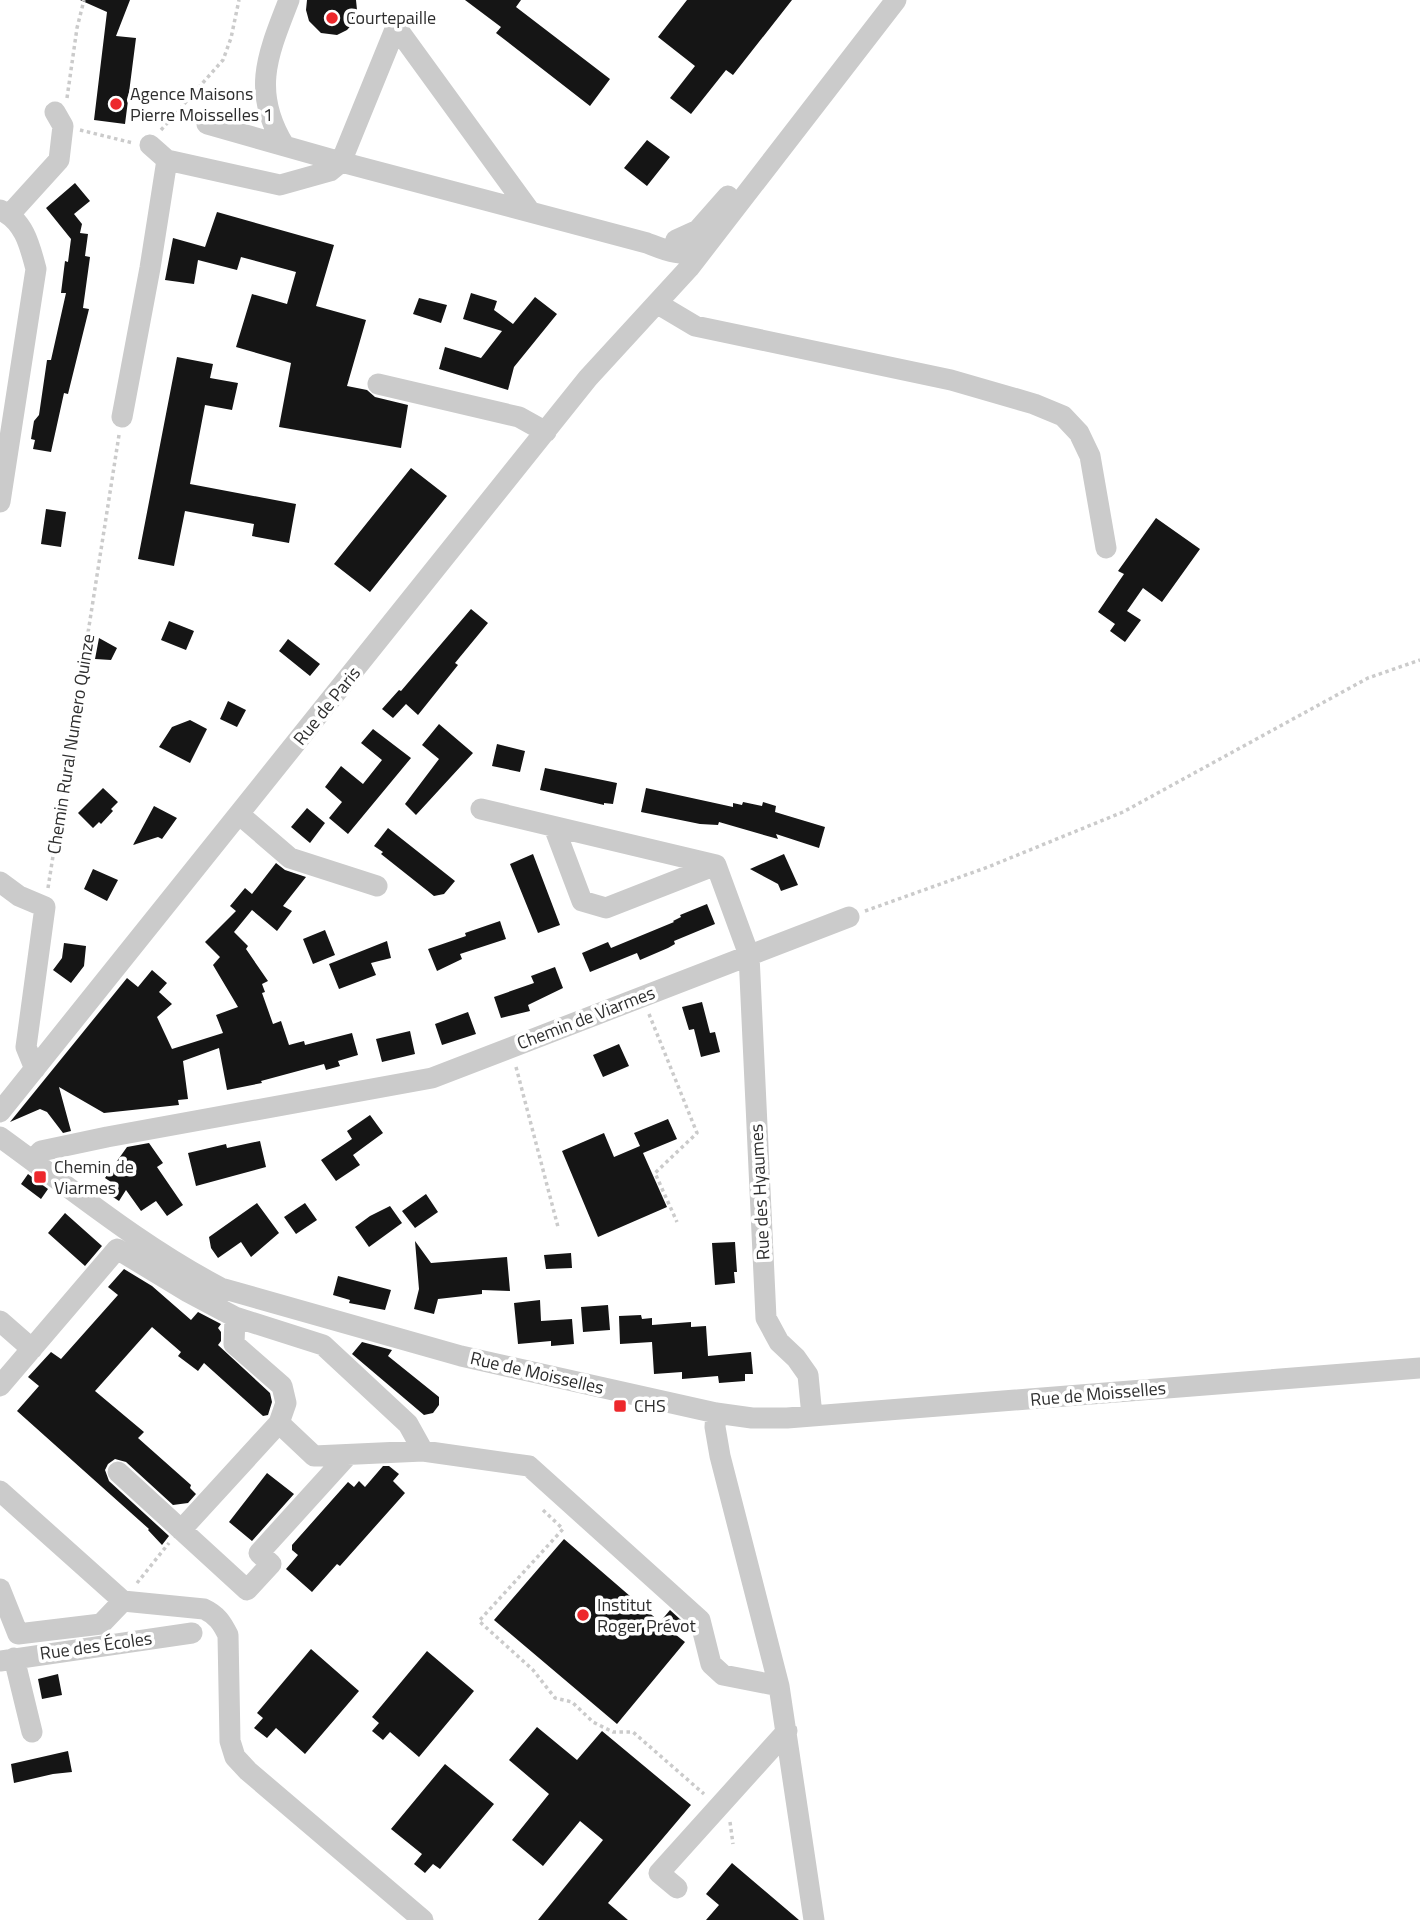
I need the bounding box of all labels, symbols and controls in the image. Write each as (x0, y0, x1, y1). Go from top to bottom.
place label: Courtepaille (346, 4, 436, 31)
marker: Courtepaille (324, 10, 340, 26)
place label: Agence Maisons Pierre Moisselles 1 (130, 80, 273, 128)
marker: Agence Maisons Pierre Moisselles 1 (108, 96, 124, 112)
street label: Chemin Rural Numero Quinze (40, 632, 101, 856)
street label: Rue de Paris (286, 661, 367, 751)
street label: Chemin de Viarmes (513, 979, 659, 1056)
street label: Rue des Hyaumes (742, 1123, 777, 1261)
place label: Chemin de Viarmes (54, 1153, 134, 1201)
marker: Chemin de Viarmes (32, 1169, 48, 1185)
street label: Rue de Moisselles (468, 1344, 607, 1401)
street label: Rue de Moisselles (1029, 1374, 1167, 1413)
place label: CHS (634, 1392, 666, 1419)
marker: CHS (612, 1398, 628, 1414)
place label: Institut Roger Prévot (597, 1591, 697, 1639)
marker: Institut Roger Prévot (575, 1607, 591, 1623)
street label: Rue des Écoles (38, 1624, 154, 1667)

